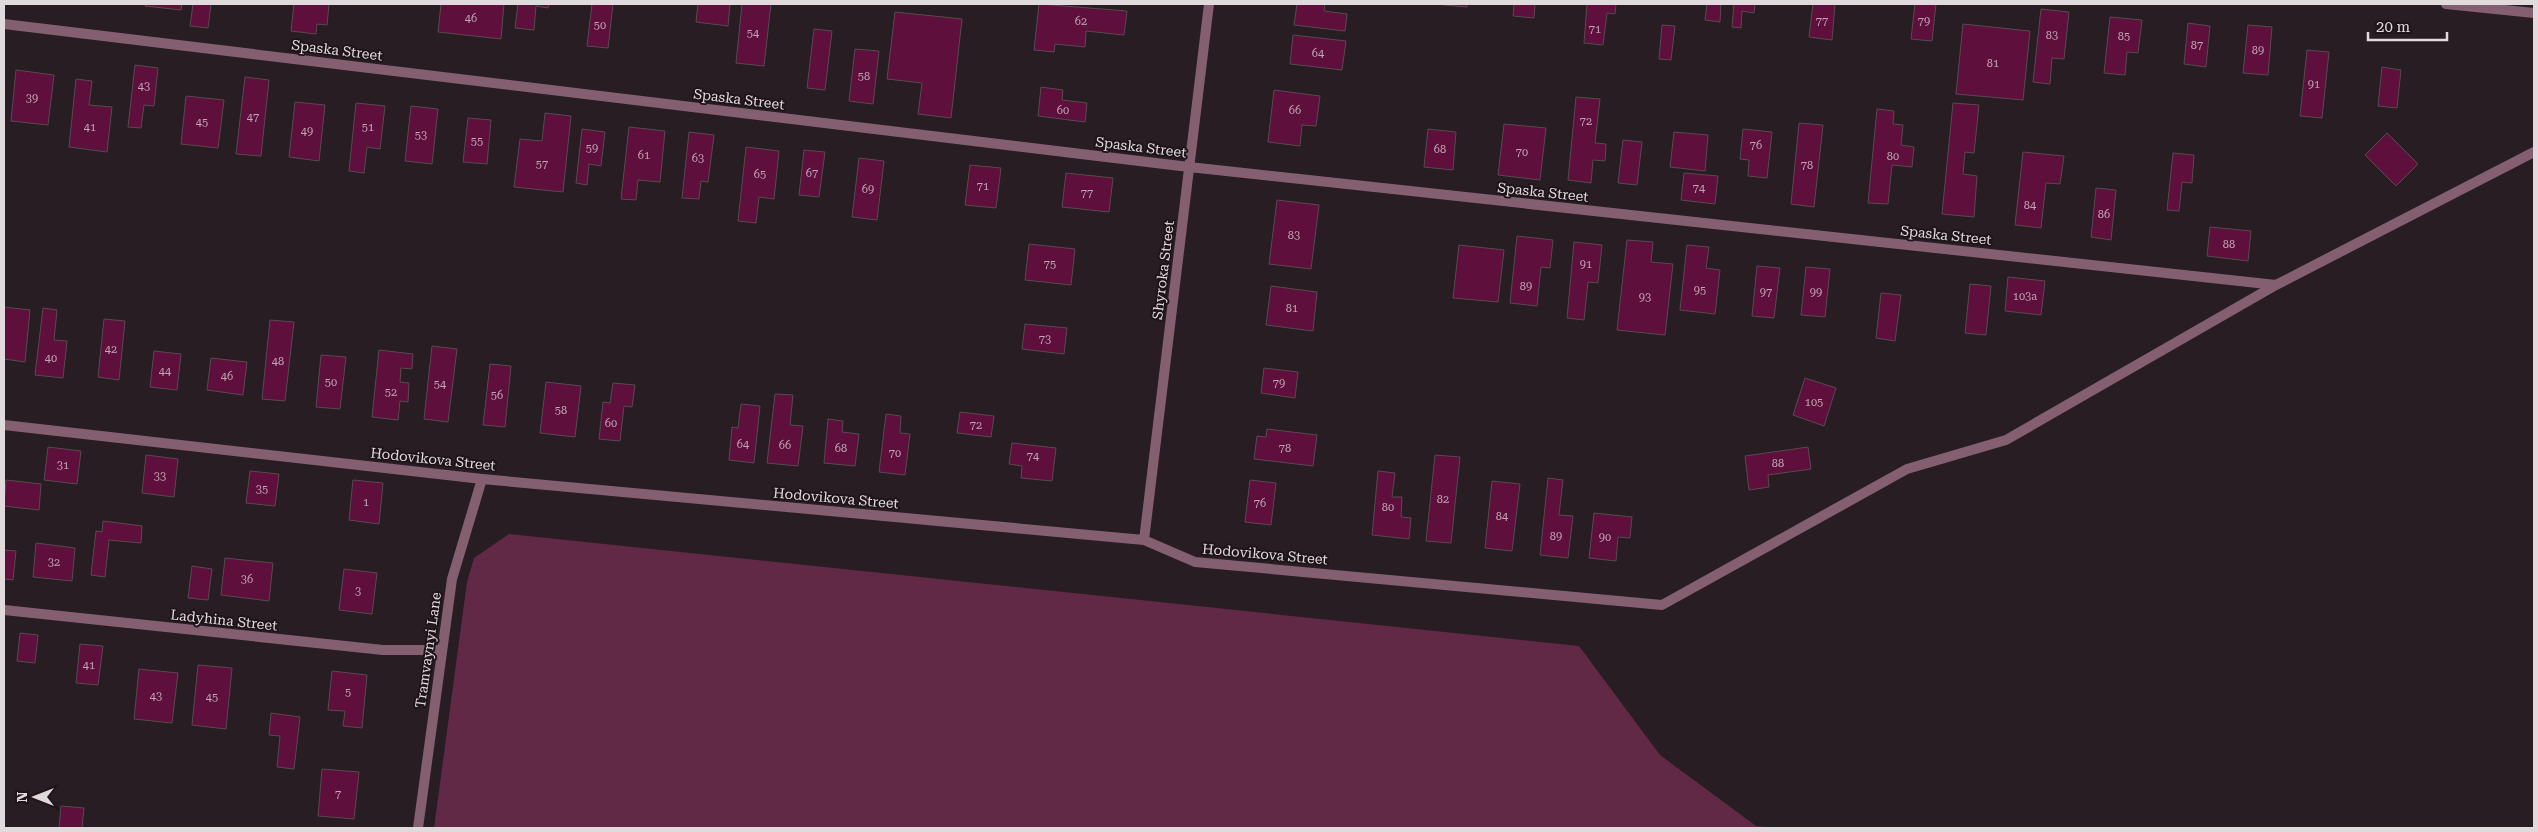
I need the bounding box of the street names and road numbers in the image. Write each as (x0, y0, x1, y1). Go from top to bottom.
street label: Spaska Street (291, 36, 383, 64)
street label: Spaska Street (693, 85, 785, 113)
street label: Spaska Street (1095, 133, 1187, 161)
street label: Spaska Street (1497, 179, 1589, 205)
street label: Shyroka Street (1149, 220, 1177, 320)
street label: Spaska Street (1900, 222, 1992, 248)
street label: Hodovikova Street (370, 444, 496, 474)
street label: Hodovikova Street (773, 485, 899, 511)
street label: Hodovikova Street (1202, 541, 1328, 567)
street label: Tramvaynyi Lane (412, 591, 444, 709)
street label: Ladyhina Street (170, 606, 278, 634)

